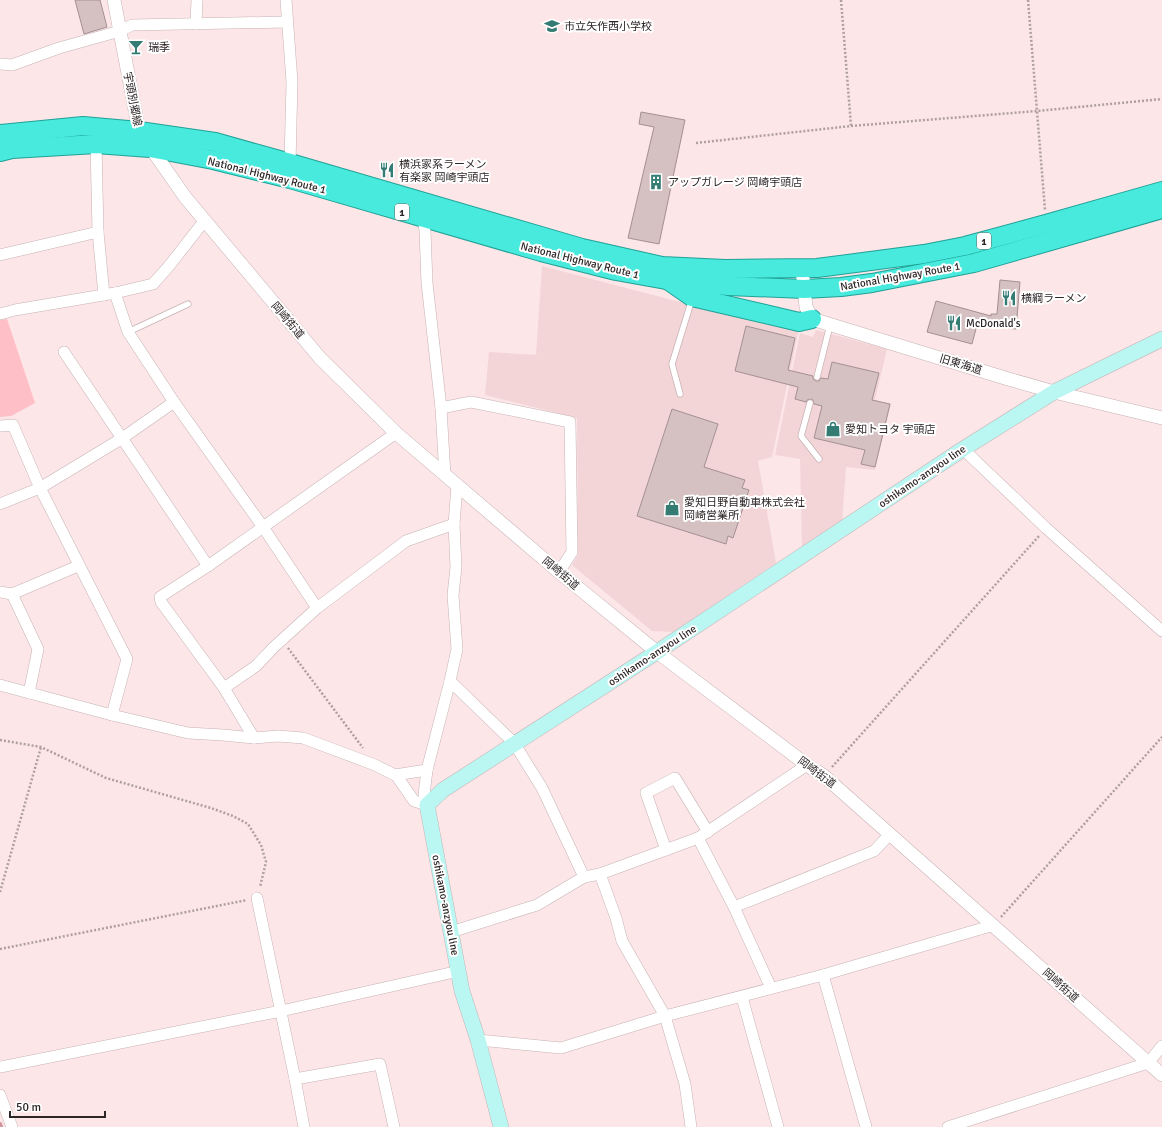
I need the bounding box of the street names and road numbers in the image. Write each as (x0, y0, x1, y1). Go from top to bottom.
street label: 宇頭別郷線 (121, 71, 144, 127)
street label: National Highway Route 1 (206, 154, 327, 197)
road number: 1 (395, 204, 409, 220)
road number: 1 (977, 233, 991, 249)
street label: National Highway Route 1 (519, 239, 640, 282)
street label: National Highway Route 1 (839, 260, 961, 293)
street label: 岡崎街道 (268, 299, 307, 341)
street label: 旧東海道 (938, 352, 984, 377)
street label: oshikamo-anzyou line (876, 442, 968, 510)
street label: 岡崎街道 (540, 554, 582, 593)
street label: oshikamo-anzyou line (606, 622, 699, 689)
street label: 岡崎街道 (795, 754, 838, 791)
street label: oshikamo-anzyou line (429, 854, 462, 957)
street label: 岡崎街道 (1040, 966, 1081, 1005)

